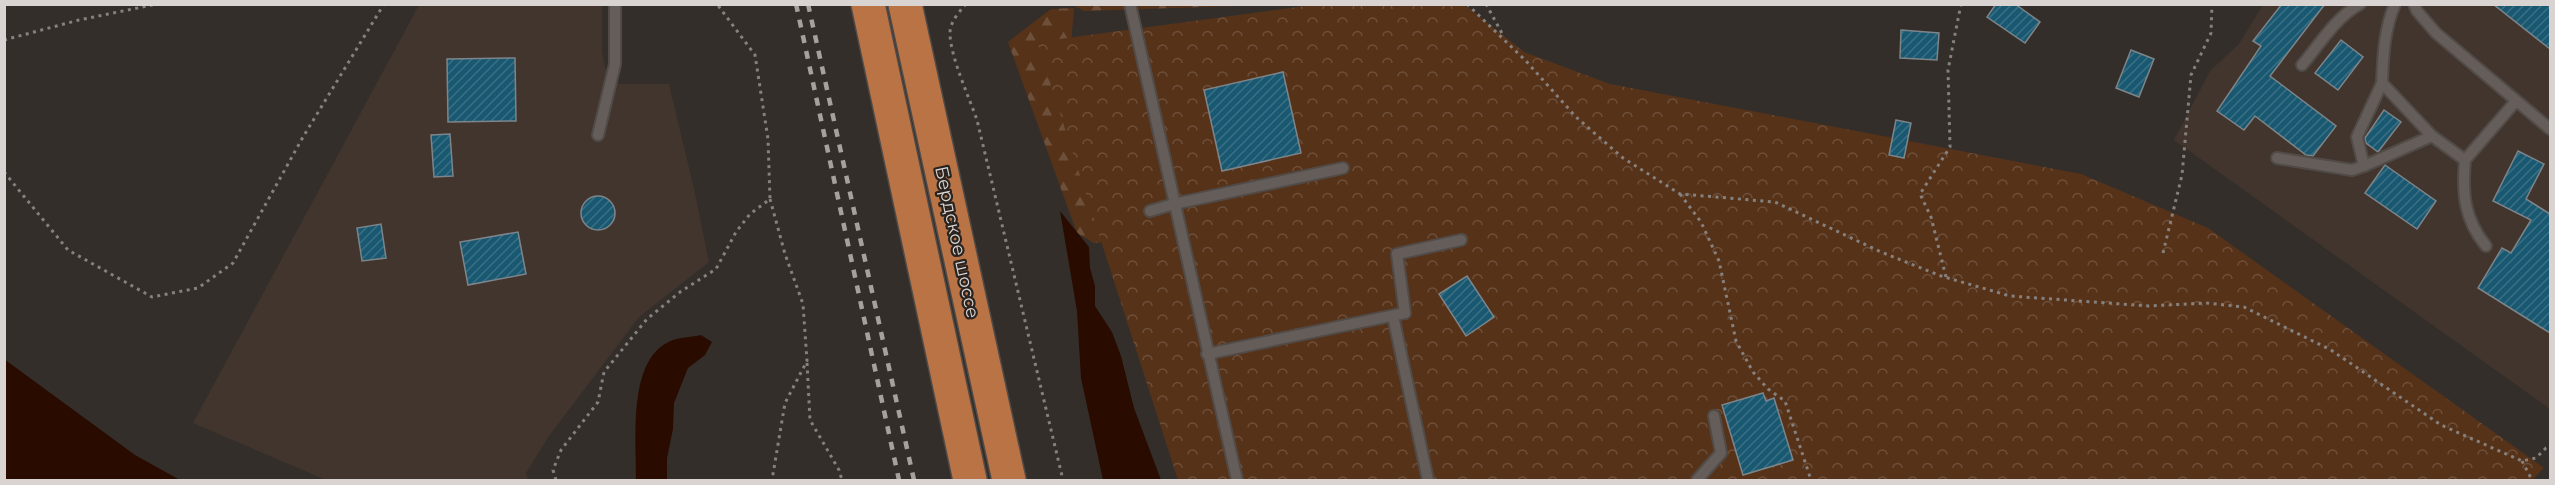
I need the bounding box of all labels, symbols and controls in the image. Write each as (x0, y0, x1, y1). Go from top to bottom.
street label: Бердское шоссе (930, 164, 984, 320)

